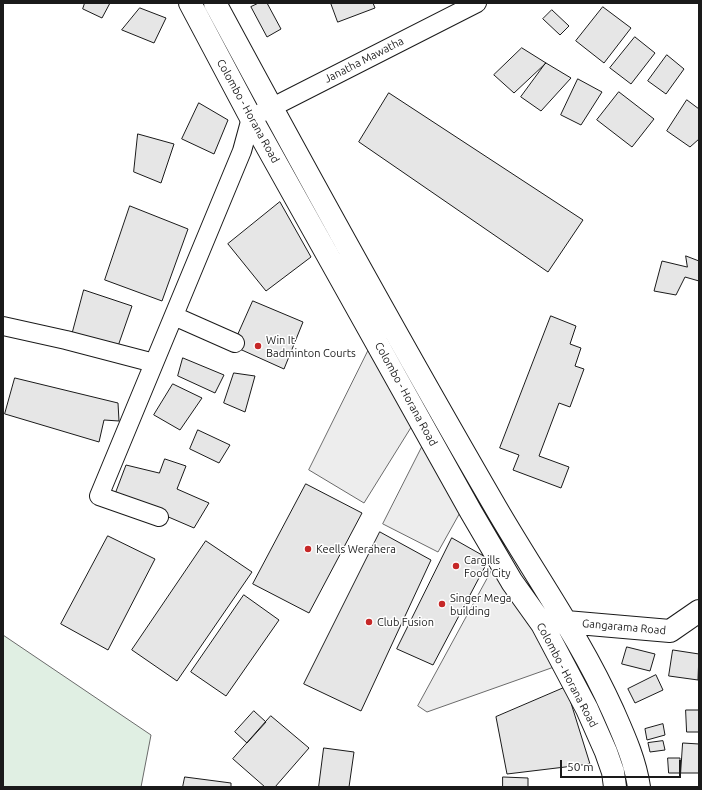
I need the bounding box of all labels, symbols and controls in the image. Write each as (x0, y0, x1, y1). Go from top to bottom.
street label: Janatha Mawatha (322, 34, 406, 86)
street label: Colombo - Horana Road (214, 57, 282, 165)
place label: Win It Badminton Courts (266, 333, 356, 359)
street label: Colombo - Horana Road (372, 340, 440, 448)
marker: Win It Badminton Courts (253, 341, 263, 351)
place label: Keells Werahera (316, 542, 396, 556)
marker: Keells Werahera (303, 544, 313, 554)
place label: Cargills Food City (464, 553, 511, 579)
marker: Cargills Food City (451, 561, 461, 571)
place label: Singer Mega building (450, 591, 511, 617)
marker: Singer Mega building (437, 599, 447, 609)
place label: Club Fusion (377, 615, 434, 629)
marker: Club Fusion (364, 617, 374, 627)
street label: Gangarama Road (582, 617, 666, 637)
street label: Colombo - Horana Road (534, 620, 600, 730)
scale bar (562, 752, 683, 778)
text: 50 m (567, 760, 594, 773)

